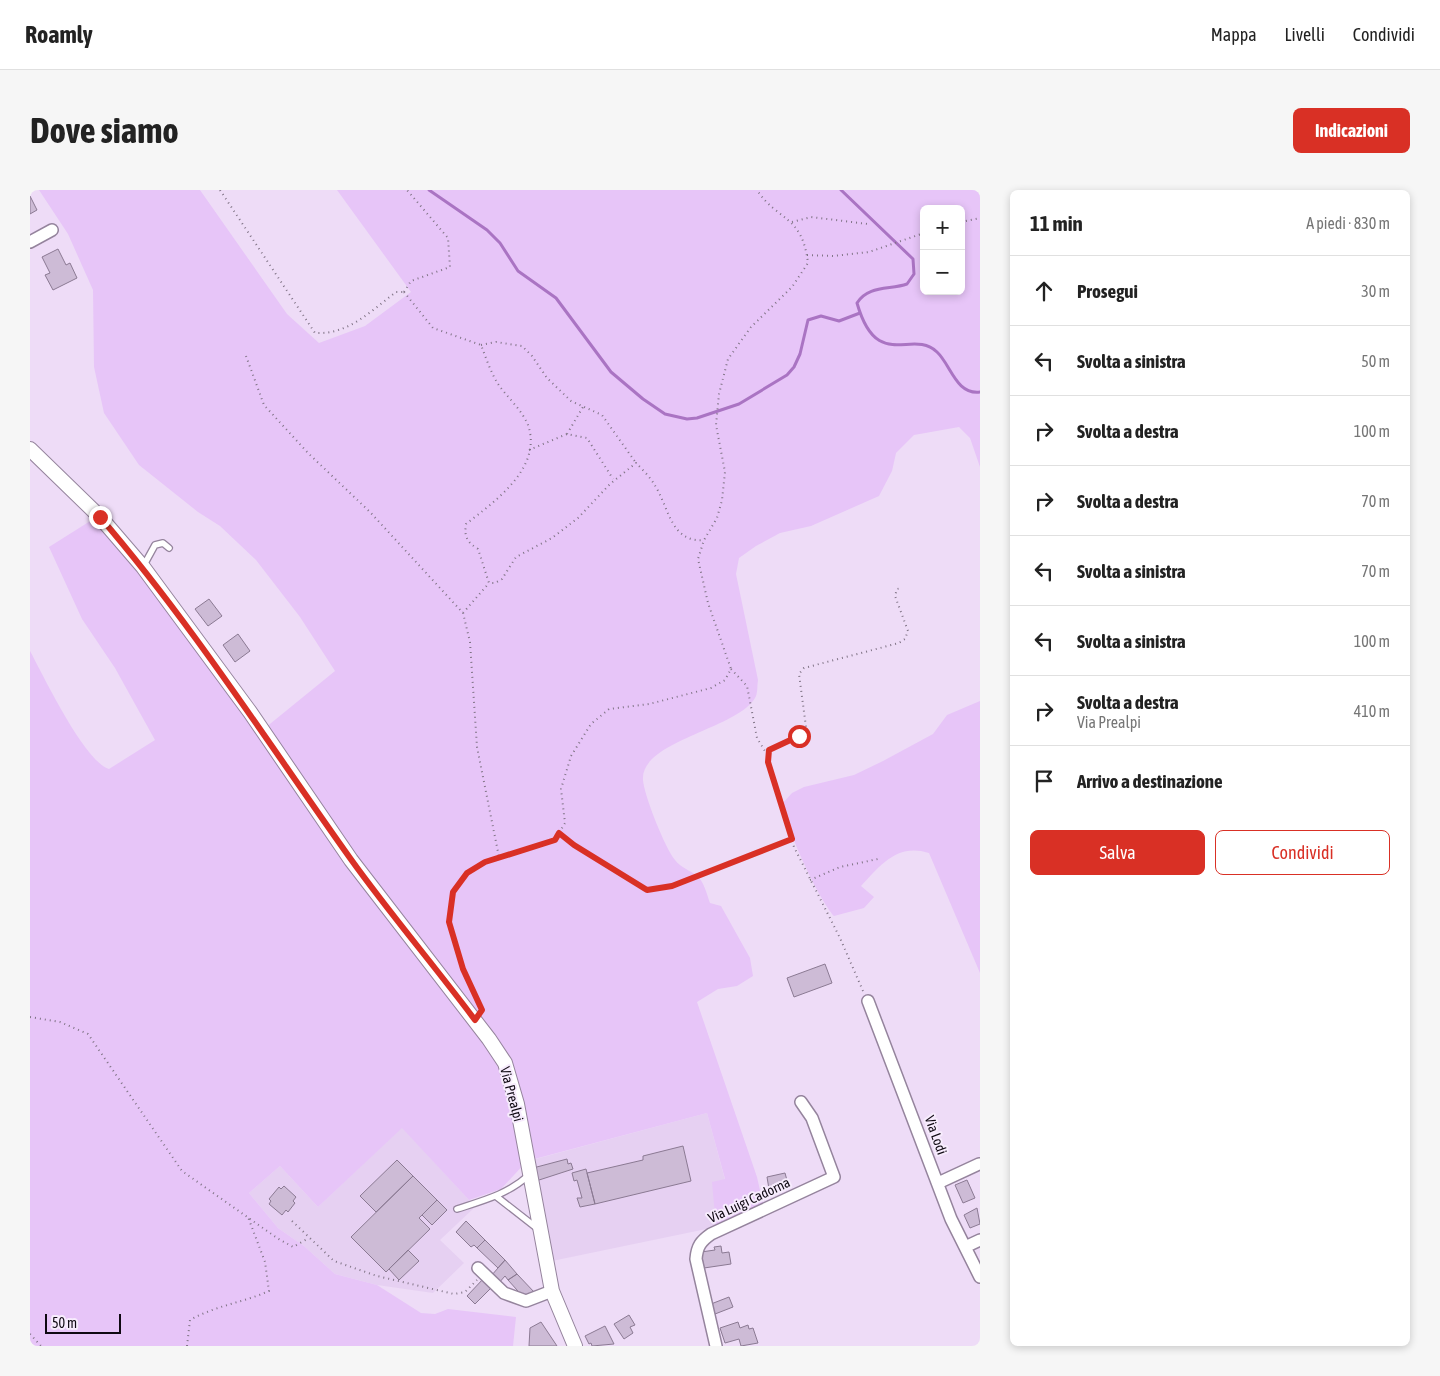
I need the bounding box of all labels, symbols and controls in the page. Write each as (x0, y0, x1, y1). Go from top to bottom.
text: Roamly (25, 21, 93, 48)
text: Mappa (1211, 24, 1257, 45)
text: Livelli (1285, 24, 1325, 45)
text: Condividi (1353, 24, 1415, 45)
button: Indicazioni (1293, 108, 1410, 153)
text: Dove siamo (30, 110, 179, 150)
map controls (920, 205, 965, 295)
button: + (920, 205, 965, 250)
text: 11 min (1030, 211, 1083, 235)
text: A piedi · 830 m (1306, 214, 1390, 232)
button: − (920, 250, 965, 295)
icon: ahead (1030, 277, 1058, 305)
text: Prosegui (1077, 280, 1138, 302)
text: 30 m (1361, 282, 1390, 300)
icon: left (1030, 347, 1058, 375)
text: Svolta a sinistra (1077, 350, 1186, 372)
text: 50 m (1361, 352, 1390, 370)
icon: right (1030, 417, 1058, 445)
text: Svolta a destra (1077, 420, 1179, 442)
text: 100 m (1354, 422, 1390, 440)
icon: right (1030, 487, 1058, 515)
text: Svolta a destra (1077, 490, 1179, 512)
text: 70 m (1361, 492, 1390, 510)
route end (89, 506, 112, 529)
icon: left (1030, 557, 1058, 585)
text: Svolta a sinistra (1077, 560, 1186, 582)
text: 70 m (1361, 562, 1390, 580)
icon: left (1030, 627, 1058, 655)
text: Svolta a sinistra (1077, 630, 1186, 652)
text: 100 m (1354, 632, 1390, 650)
text: Svolta a destra (1077, 691, 1179, 713)
icon: right (1030, 697, 1058, 725)
text: 410 m (1354, 702, 1390, 720)
text: Via Prealpi (1077, 713, 1141, 731)
route start (788, 725, 811, 748)
icon: arrive (1030, 767, 1058, 795)
text: Arrivo a destinazione (1077, 770, 1223, 792)
button: Salva (1030, 830, 1205, 875)
button: Condividi (1215, 830, 1390, 875)
street label: Via Prealpi (497, 1065, 527, 1123)
street label: Via Lodi (922, 1113, 950, 1157)
street label: Via Luigi Cadorna (706, 1174, 792, 1226)
scale bar (45, 1311, 121, 1334)
text: 50 m (52, 1315, 77, 1331)

